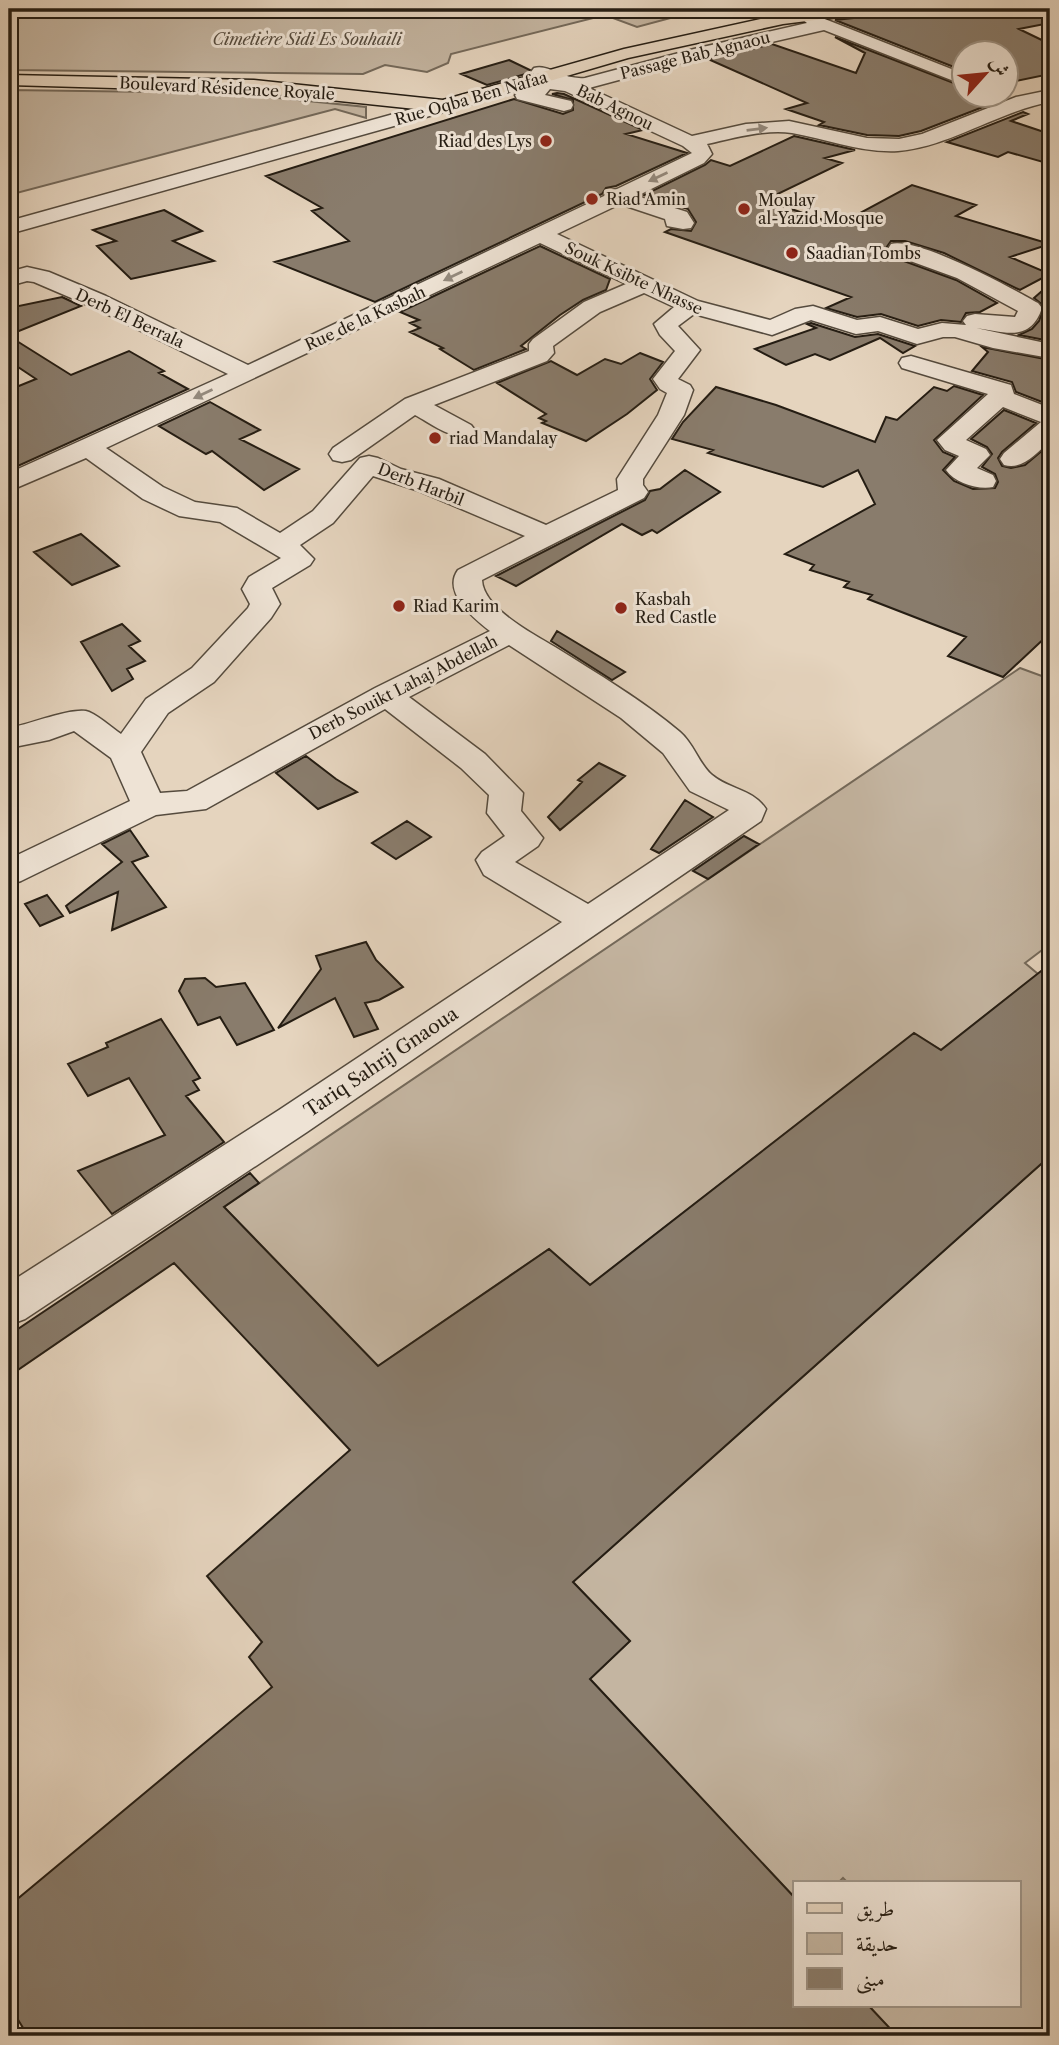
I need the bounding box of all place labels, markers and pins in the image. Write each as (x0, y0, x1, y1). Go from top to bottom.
place label: Riad des Lys (438, 131, 532, 151)
marker: Riad des Lys (538, 133, 554, 149)
place label: Riad Amin (606, 189, 686, 209)
place label: Moulay al-Yazid Mosque (758, 190, 884, 228)
marker: Riad Amin (584, 191, 600, 207)
marker: Moulay al-Yazid Mosque (736, 201, 752, 217)
place label: Saadian Tombs (806, 243, 921, 263)
marker: Saadian Tombs (784, 245, 800, 261)
place label: riad Mandalay (449, 428, 559, 448)
marker: riad Mandalay (427, 430, 443, 446)
place label: Kasbah Red Castle (635, 589, 717, 627)
place label: Riad Karim (413, 596, 500, 616)
marker: Riad Karim (391, 598, 407, 614)
marker: Kasbah Red Castle (613, 600, 629, 616)

